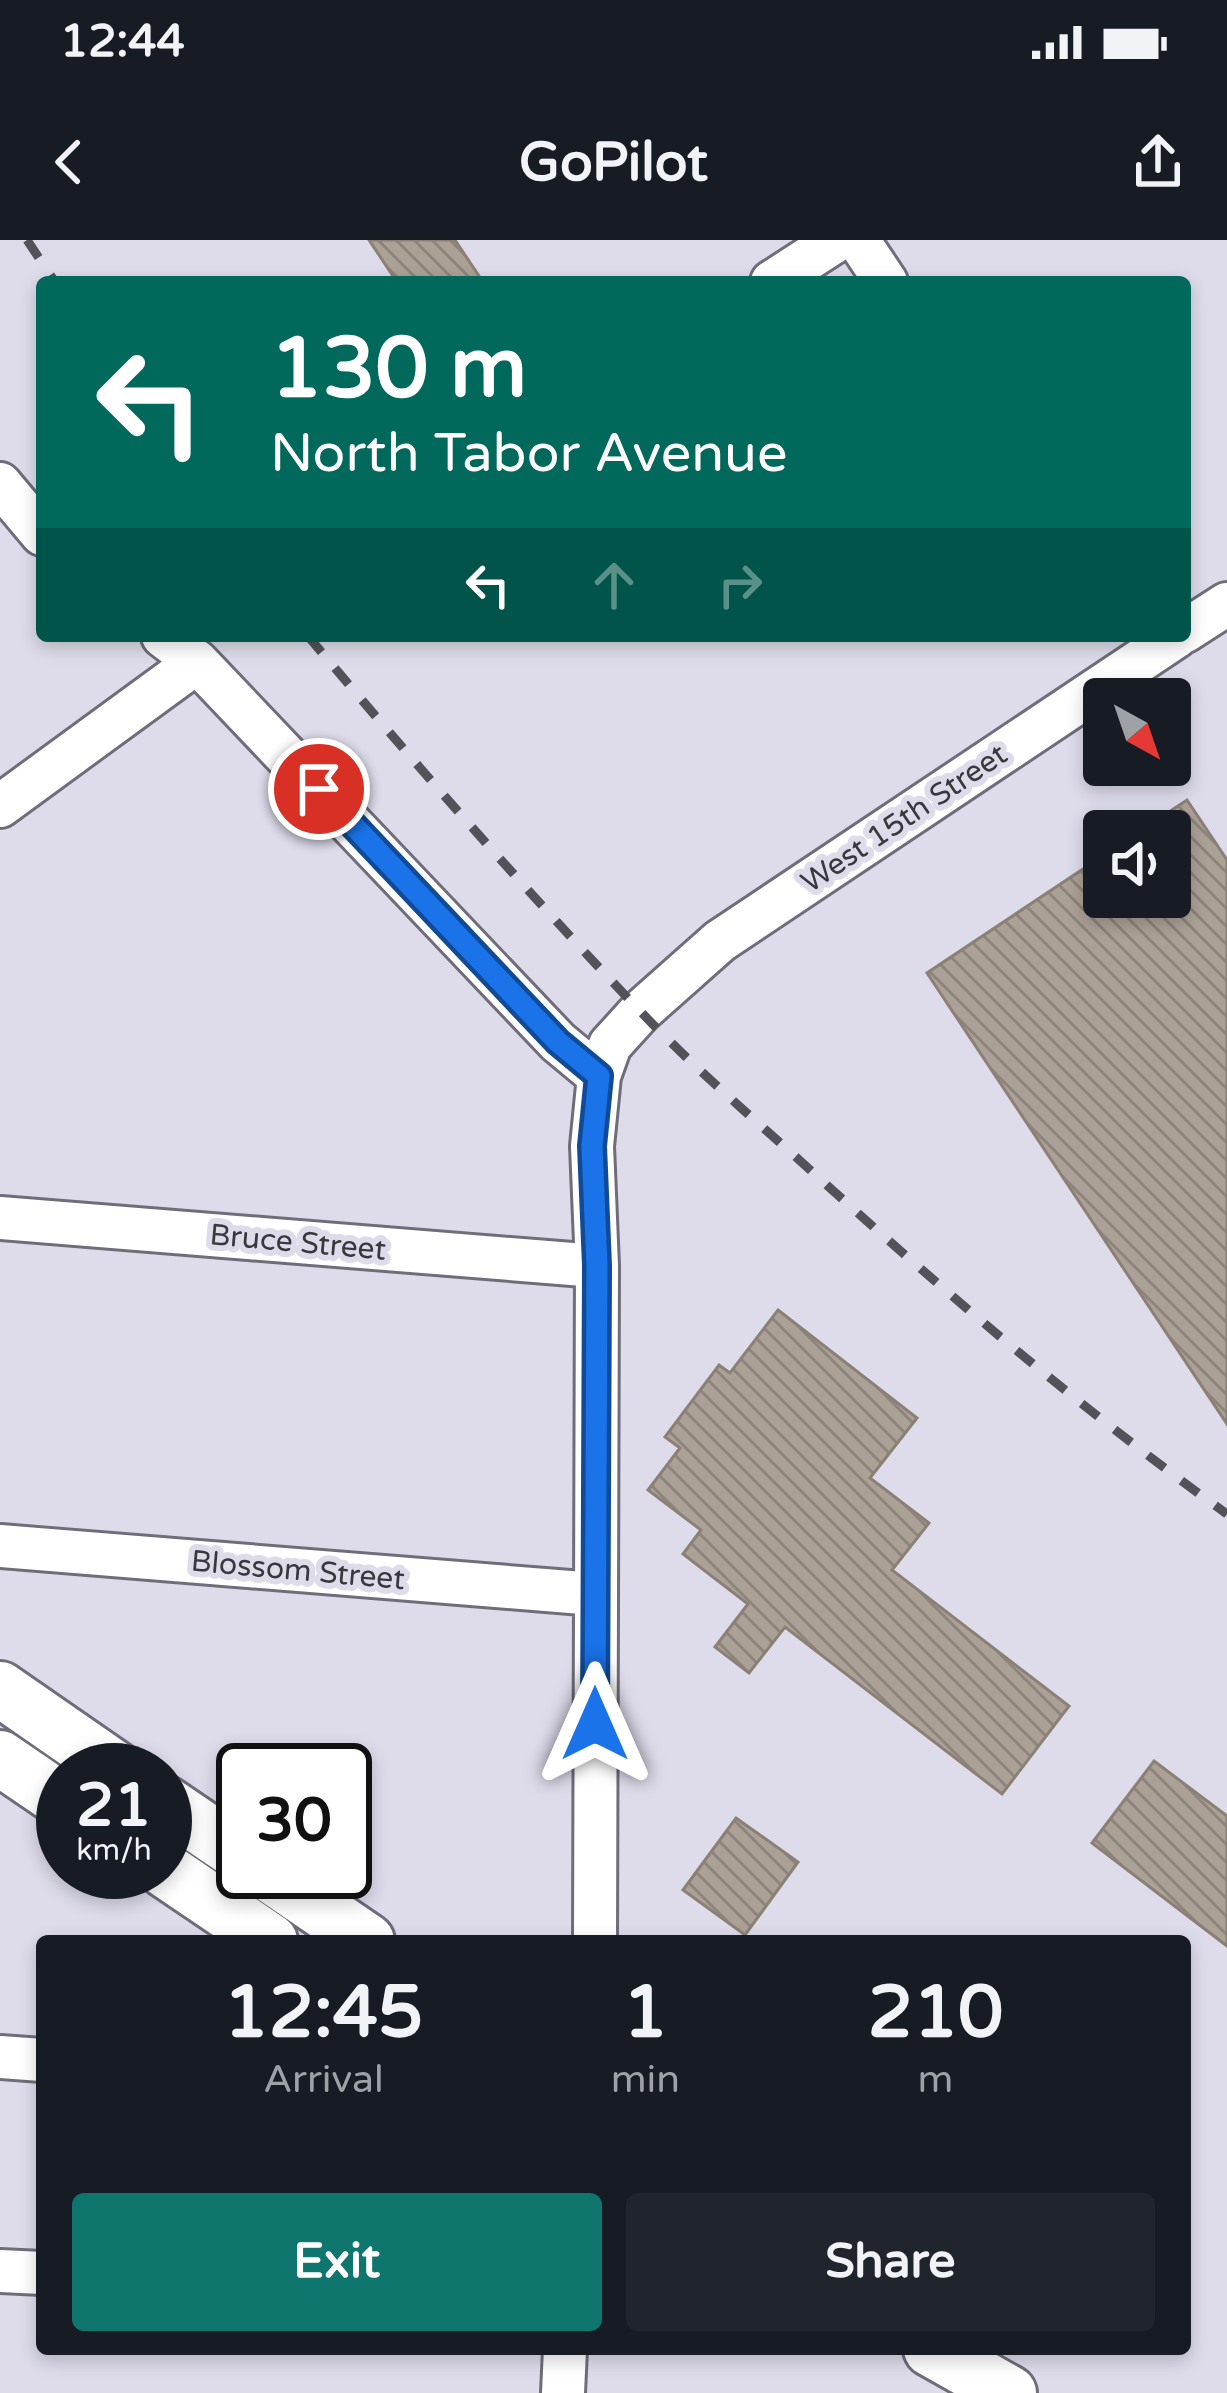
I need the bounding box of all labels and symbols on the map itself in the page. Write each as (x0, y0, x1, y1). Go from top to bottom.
north arrow (1083, 678, 1191, 786)
street label: West 15th Street (794, 736, 1014, 901)
pin (268, 738, 370, 840)
street label: Bruce Street (208, 1216, 388, 1269)
street label: Blossom Street (190, 1543, 406, 1598)
position arrow (532, 1661, 658, 1787)
speed limit sign: 30 (216, 1743, 372, 1899)

